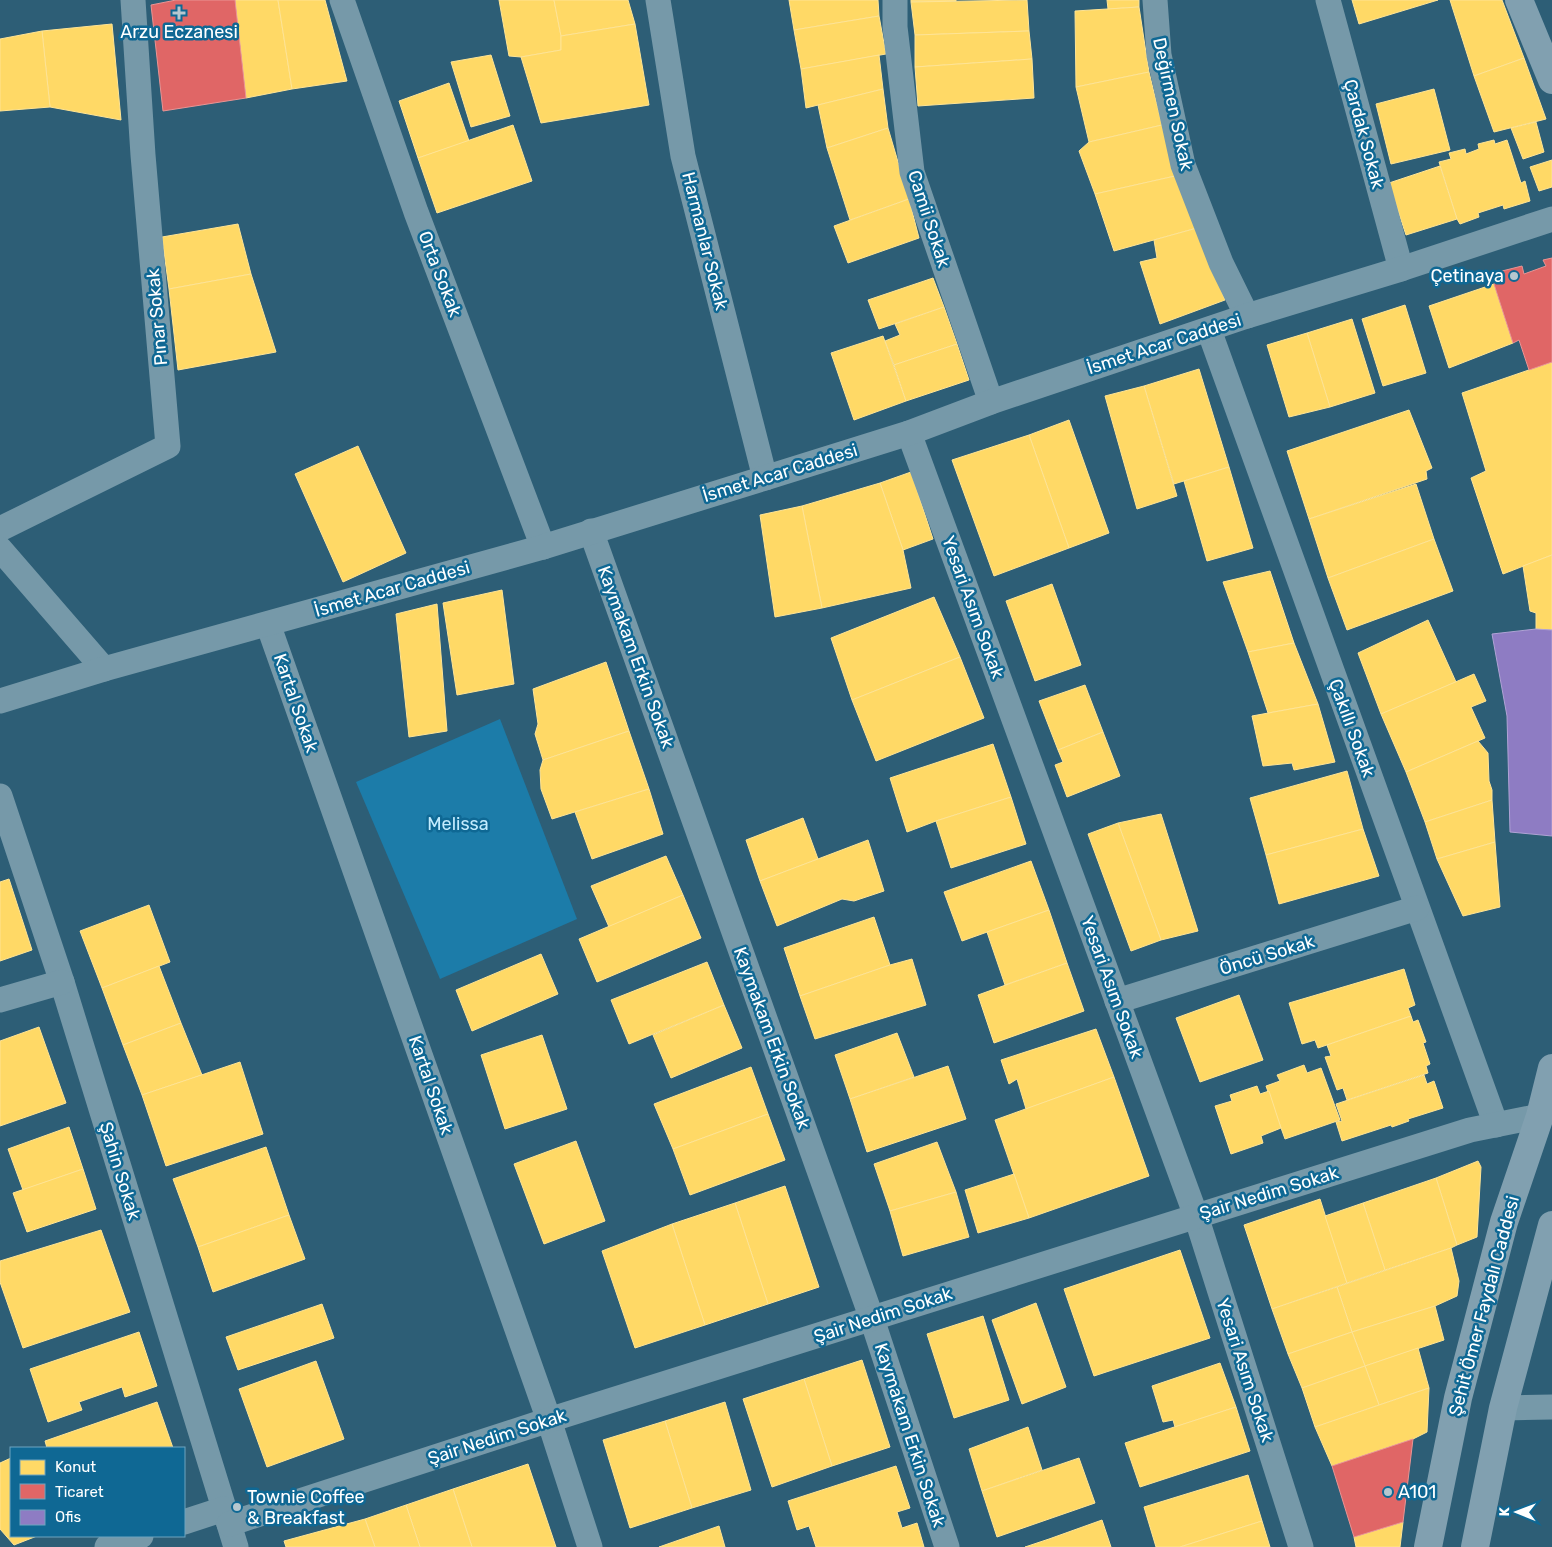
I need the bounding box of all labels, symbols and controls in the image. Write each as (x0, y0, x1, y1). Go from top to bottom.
marker: Arzu Eczanesi (173, 7, 185, 19)
place label: Arzu Eczanesi (120, 21, 238, 43)
street label: Değirmen Sokak (1148, 35, 1198, 173)
street label: Çardak Sokak (1339, 77, 1389, 192)
street label: Camii Sokak (903, 168, 955, 271)
street label: Harmanlar Sokak (677, 170, 733, 313)
street label: Orta Sokak (414, 228, 467, 321)
place label: Çetinaya (1430, 265, 1504, 287)
street label: Pınar Sokak (142, 267, 172, 367)
marker: Çetinaya (1508, 270, 1520, 282)
street label: İsmet Acar Caddesi (1084, 309, 1244, 379)
street label: İsmet Acar Caddesi (700, 439, 860, 507)
street label: Yesari Asım Sokak (937, 533, 1009, 682)
street label: İsmet Acar Caddesi (312, 556, 472, 622)
street label: Kaymakam Erkin Sokak (593, 563, 679, 752)
street label: Kartal Sokak (269, 651, 323, 756)
street label: Çakıllı Sokak (1324, 676, 1380, 781)
park label: Melissa (427, 813, 489, 835)
street label: Yesari Asım Sokak (1076, 913, 1148, 1062)
street label: Öncü Sokak (1217, 930, 1318, 980)
street label: Kaymakam Erkin Sokak (729, 944, 815, 1133)
street label: Kartal Sokak (404, 1033, 458, 1138)
street label: Şahin Sokak (95, 1119, 146, 1223)
street label: Şair Nedim Sokak (1197, 1161, 1342, 1225)
street label: Şehit Ömer Faydalı Caddesi (1444, 1193, 1524, 1419)
street label: Şair Nedim Sokak (811, 1282, 956, 1348)
street label: Yesari Asım Sokak (1211, 1295, 1279, 1446)
street label: Kaymakam Erkin Sokak (870, 1340, 950, 1531)
street label: Şair Nedim Sokak (425, 1404, 570, 1470)
legend (10, 1447, 185, 1537)
text: Konut (55, 1458, 96, 1476)
place label: A101 (1398, 1481, 1436, 1503)
text: Ticaret (55, 1483, 104, 1501)
place label: Townie Coffee & Breakfast (247, 1486, 365, 1529)
marker: A101 (1382, 1486, 1394, 1498)
north arrow (1492, 1487, 1542, 1537)
marker: Townie Coffee & Breakfast (231, 1501, 243, 1513)
text: K (1496, 1506, 1513, 1517)
text: Ofis (55, 1508, 81, 1526)

